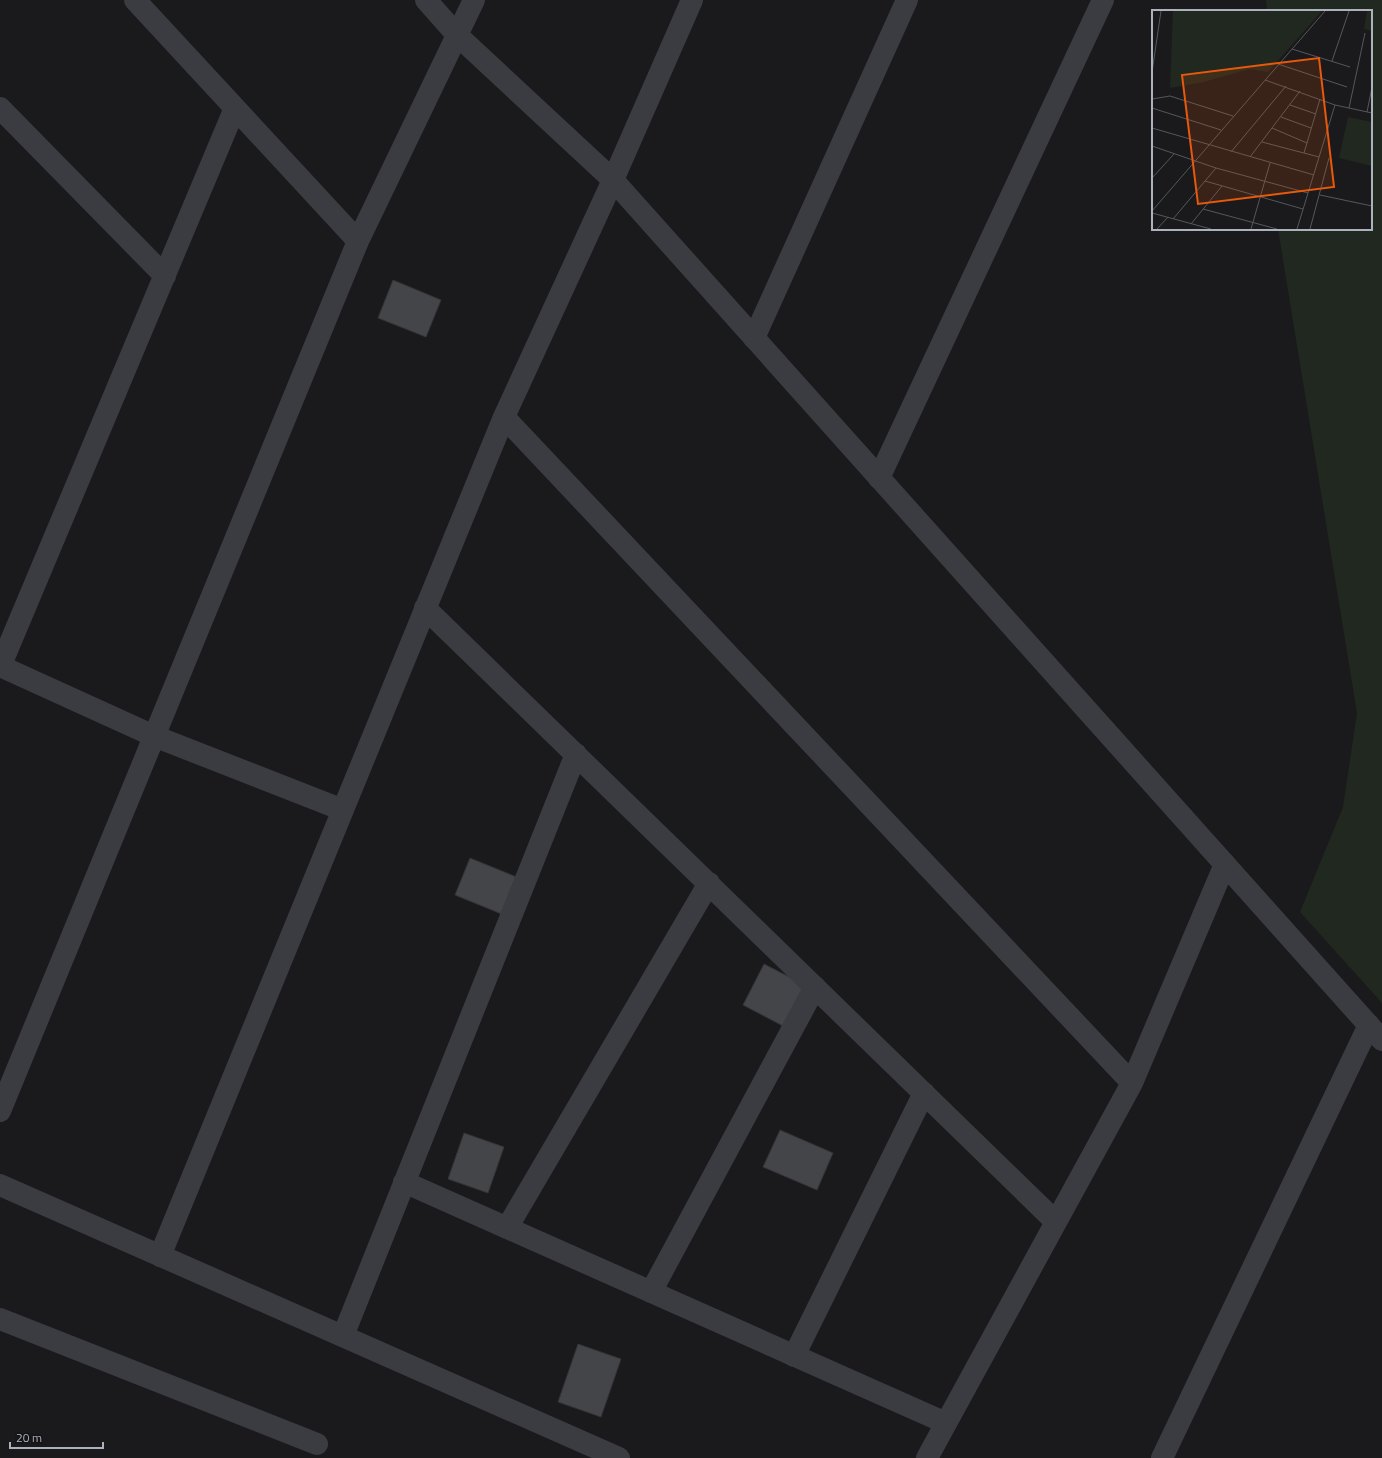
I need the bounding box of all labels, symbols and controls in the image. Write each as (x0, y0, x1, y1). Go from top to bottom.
inset map (1152, 10, 1372, 230)
scale bar (10, 1424, 103, 1450)
text: 20 m (16, 1428, 42, 1447)

